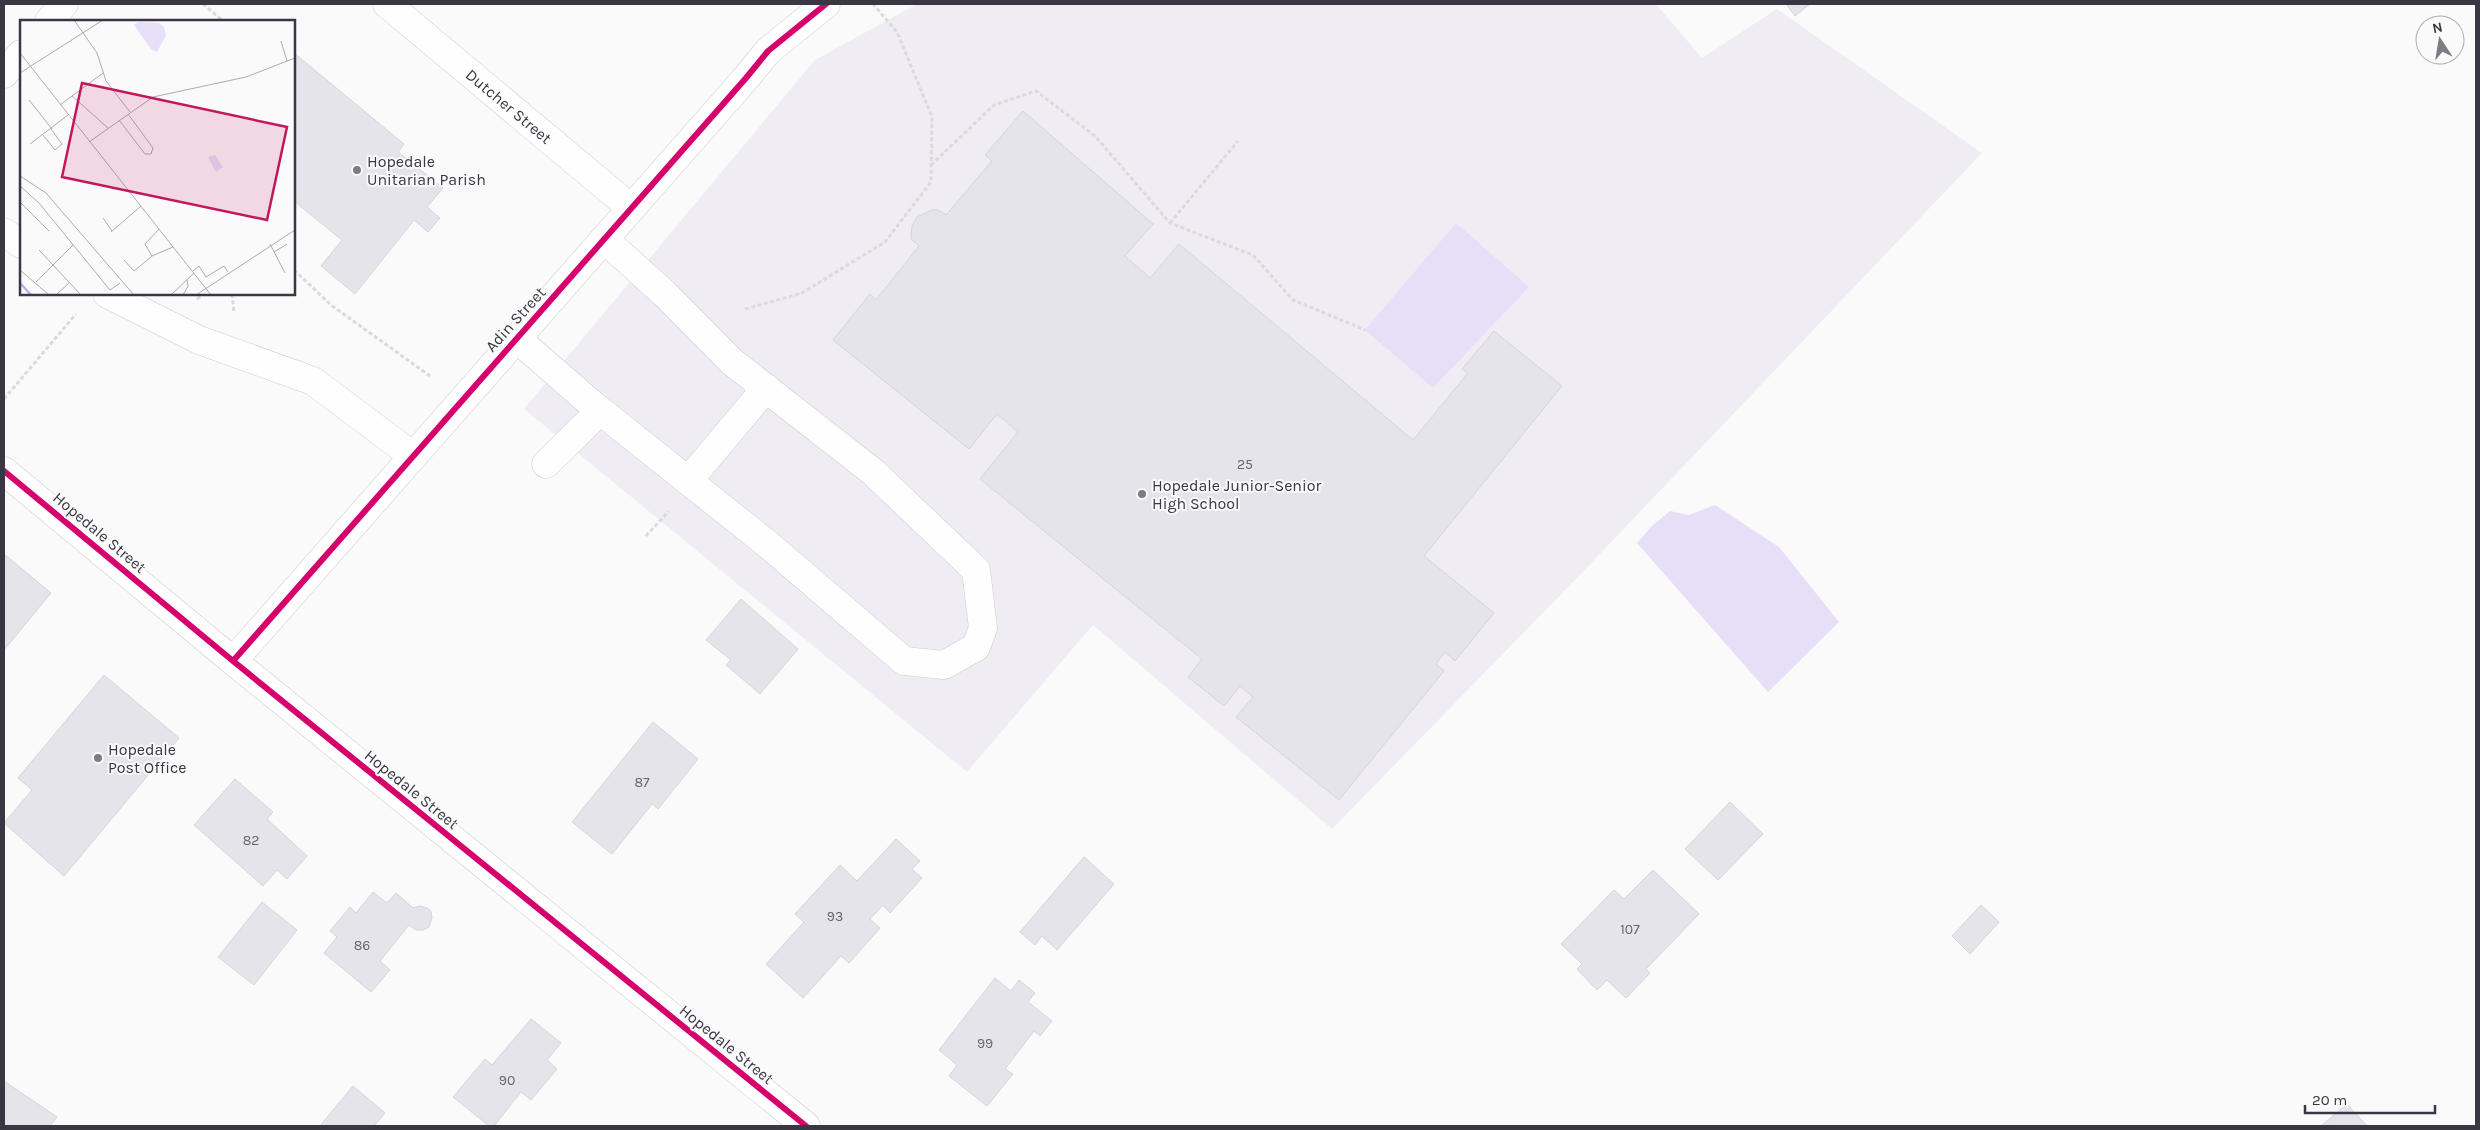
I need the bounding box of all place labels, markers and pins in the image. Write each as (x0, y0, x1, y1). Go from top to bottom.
place label: Hopedale Unitarian Parish (367, 152, 486, 189)
marker: Hopedale Unitarian Parish (351, 164, 363, 176)
place label: Hopedale Junior-Senior High School (1152, 476, 1322, 513)
marker: Hopedale Junior-Senior High School (1136, 488, 1148, 500)
place label: Hopedale Post Office (108, 740, 186, 777)
marker: Hopedale Post Office (92, 752, 104, 764)

